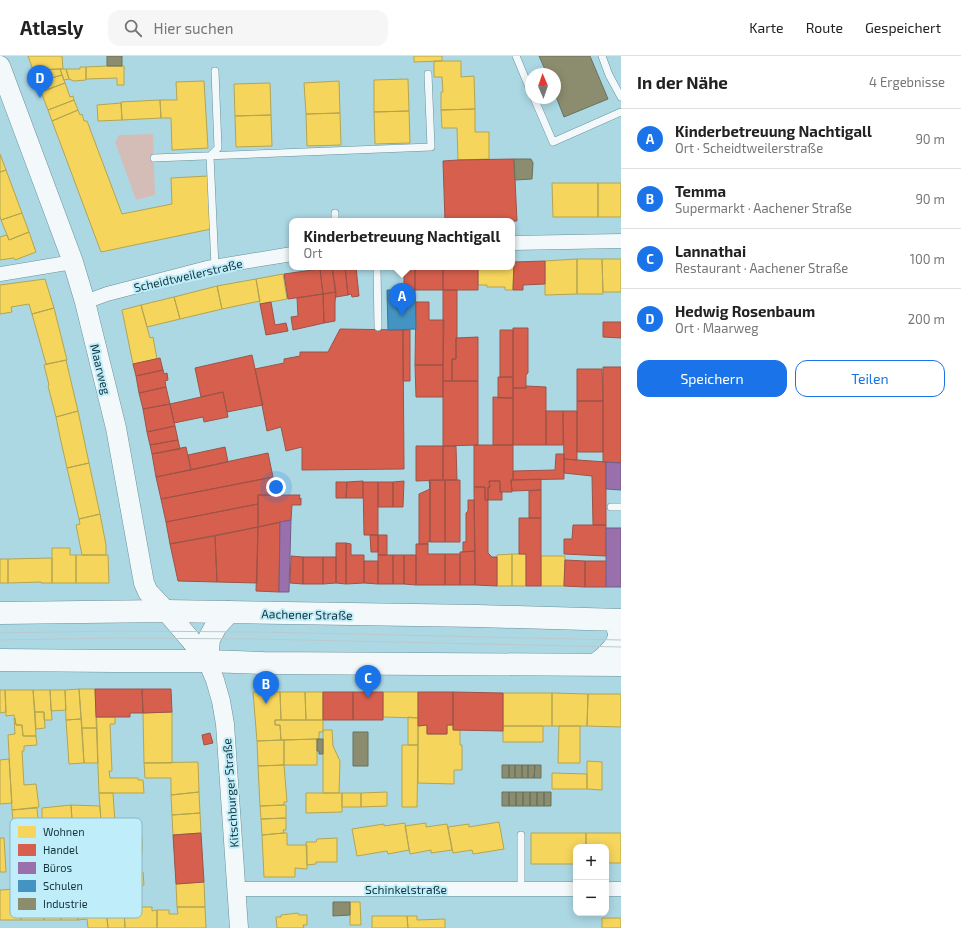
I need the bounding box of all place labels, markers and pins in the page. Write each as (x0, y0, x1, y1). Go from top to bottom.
pin: D (27, 65, 53, 98)
pin: A (389, 283, 415, 316)
pin: C (355, 665, 381, 698)
pin: B (253, 671, 279, 704)

